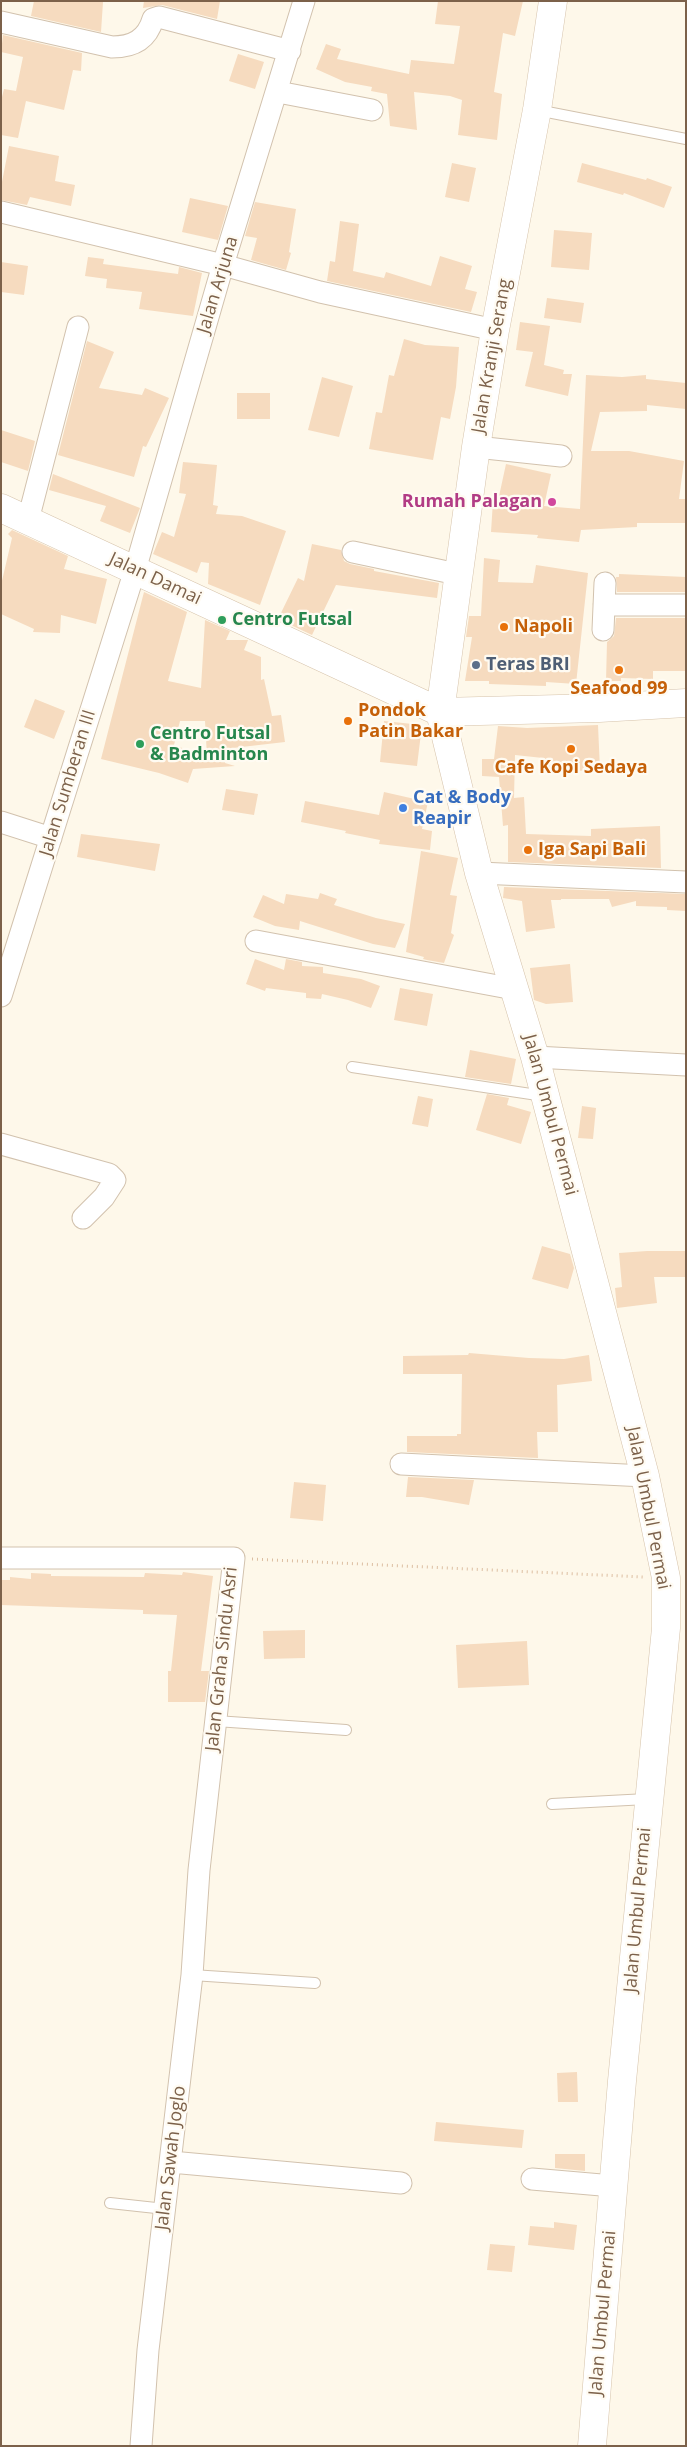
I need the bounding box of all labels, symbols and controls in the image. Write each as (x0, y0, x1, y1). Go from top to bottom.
street label: Jalan Arjuna (193, 234, 243, 336)
street label: Jalan Kranji Serang (468, 277, 516, 435)
place label: Rumah Palagan (402, 491, 542, 513)
marker: Rumah Palagan (546, 496, 558, 508)
street label: Jalan Damai (105, 548, 205, 610)
place label: Centro Futsal (232, 609, 353, 631)
marker: Centro Futsal (216, 614, 228, 626)
place label: Napoli (514, 616, 573, 638)
marker: Napoli (498, 621, 510, 633)
place label: Teras BRI (486, 654, 570, 676)
marker: Teras BRI (470, 659, 482, 671)
marker: Seafood 99 (613, 664, 625, 676)
place label: Seafood 99 (570, 678, 668, 700)
place label: Pondok Patin Bakar (358, 700, 463, 742)
street label: Jalan Sumberan III (35, 707, 101, 859)
marker: Pondok Patin Bakar (342, 715, 354, 727)
place label: Centro Futsal & Badminton (150, 723, 271, 766)
marker: Centro Futsal & Badminton (134, 738, 146, 750)
marker: Cafe Kopi Sedaya (565, 743, 577, 755)
place label: Cafe Kopi Sedaya (494, 757, 648, 779)
place label: Cat & Body Reapir (413, 787, 511, 830)
marker: Cat & Body Reapir (397, 802, 409, 814)
place label: Iga Sapi Bali (538, 839, 646, 861)
marker: Iga Sapi Bali (522, 844, 534, 856)
street label: Jalan Umbul Permai (518, 1032, 582, 1198)
street label: Jalan Umbul Permai (622, 1425, 674, 1591)
street label: Jalan Graha Sindu Asri (202, 1566, 242, 1752)
street label: Jalan Umbul Permai (620, 1827, 656, 1993)
street label: Jalan Sawah Joglo (151, 2085, 191, 2231)
street label: Jalan Umbul Permai (585, 2230, 621, 2396)

